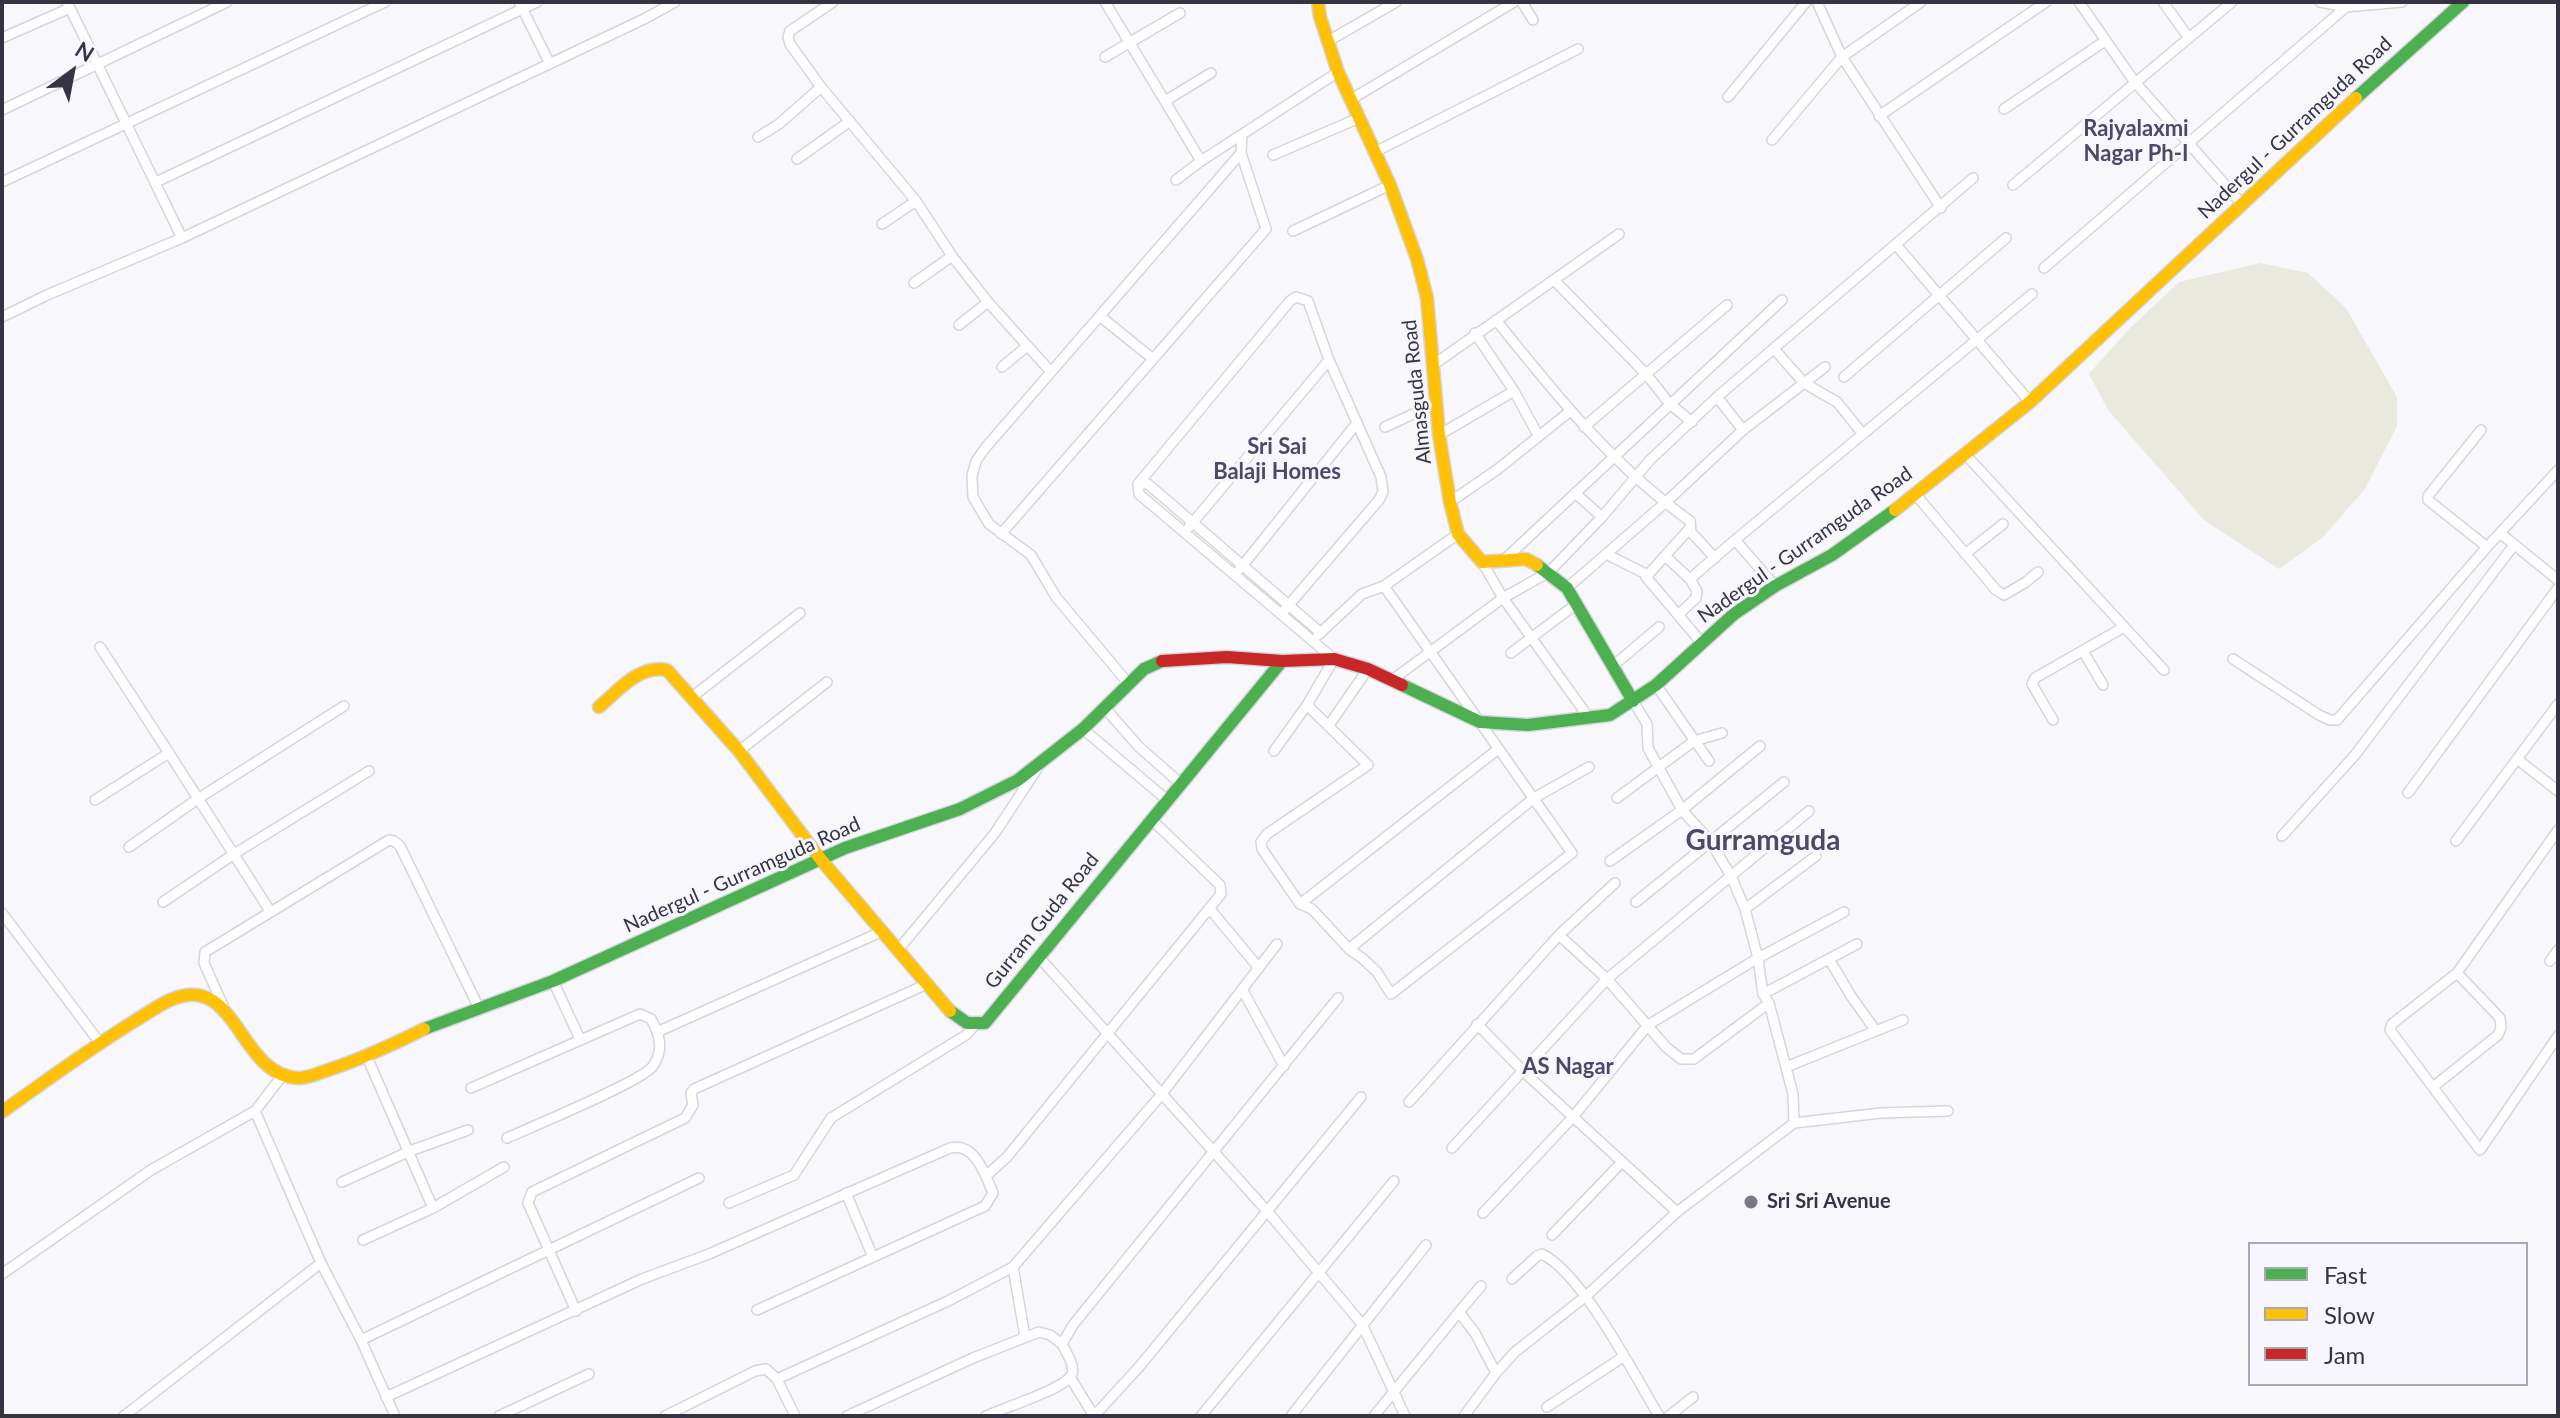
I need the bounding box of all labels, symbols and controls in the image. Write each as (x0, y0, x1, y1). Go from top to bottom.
north arrow (32, 32, 112, 112)
street label: Nadergul - Gurramguda Road (2193, 32, 2397, 224)
text: N (71, 35, 99, 67)
district label: Rajyalaxmi Nagar Ph-I (2083, 116, 2189, 168)
street label: Almasguda Road (1397, 318, 1437, 466)
district label: Sri Sai Balaji Homes (1213, 434, 1341, 486)
street label: Nadergul - Gurramguda Road (1693, 462, 1917, 628)
street label: Nadergul - Gurramguda Road (620, 812, 864, 938)
district label: Gurramguda (1686, 824, 1840, 858)
street label: Gurram Guda Road (980, 848, 1104, 994)
district label: AS Nagar (1522, 1054, 1614, 1080)
place label: Sri Sri Avenue (1767, 1190, 1891, 1214)
marker: Sri Sri Avenue (1742, 1193, 1760, 1211)
legend (2248, 1242, 2528, 1386)
text: Fast (2324, 1260, 2367, 1289)
text: Slow (2324, 1300, 2375, 1329)
text: Jam (2324, 1340, 2365, 1369)

